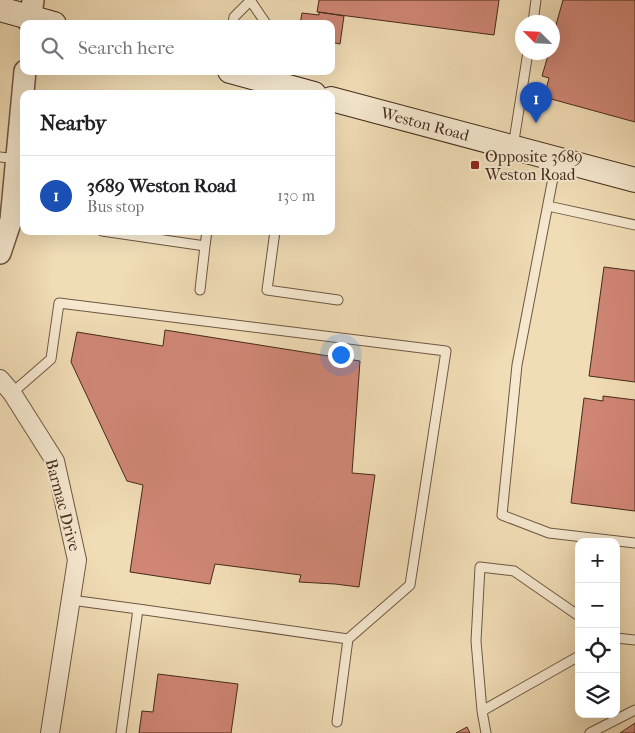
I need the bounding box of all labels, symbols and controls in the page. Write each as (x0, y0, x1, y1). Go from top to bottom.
north arrow (515, 15, 560, 60)
search box (20, 20, 335, 75)
icon: search (38, 34, 66, 62)
text: Search here (78, 37, 174, 59)
pin: 1 (520, 82, 552, 123)
street label: Weston Road (378, 103, 471, 145)
text: Nearby (40, 111, 106, 135)
place label: Opposite 3689 Weston Road (484, 147, 583, 184)
marker: Opposite 3689 Weston Road (469, 159, 481, 171)
text: 3689 Weston Road (87, 175, 236, 197)
text: 1 (53, 186, 59, 205)
text: 130 m (277, 186, 315, 205)
text: Bus stop (87, 197, 144, 216)
your location (328, 342, 354, 368)
street label: Barmac Drive (42, 457, 84, 553)
map controls (575, 538, 620, 718)
button: + (575, 538, 620, 583)
button: − (575, 583, 620, 628)
button: locate (575, 628, 620, 673)
button: layers (575, 673, 620, 718)

